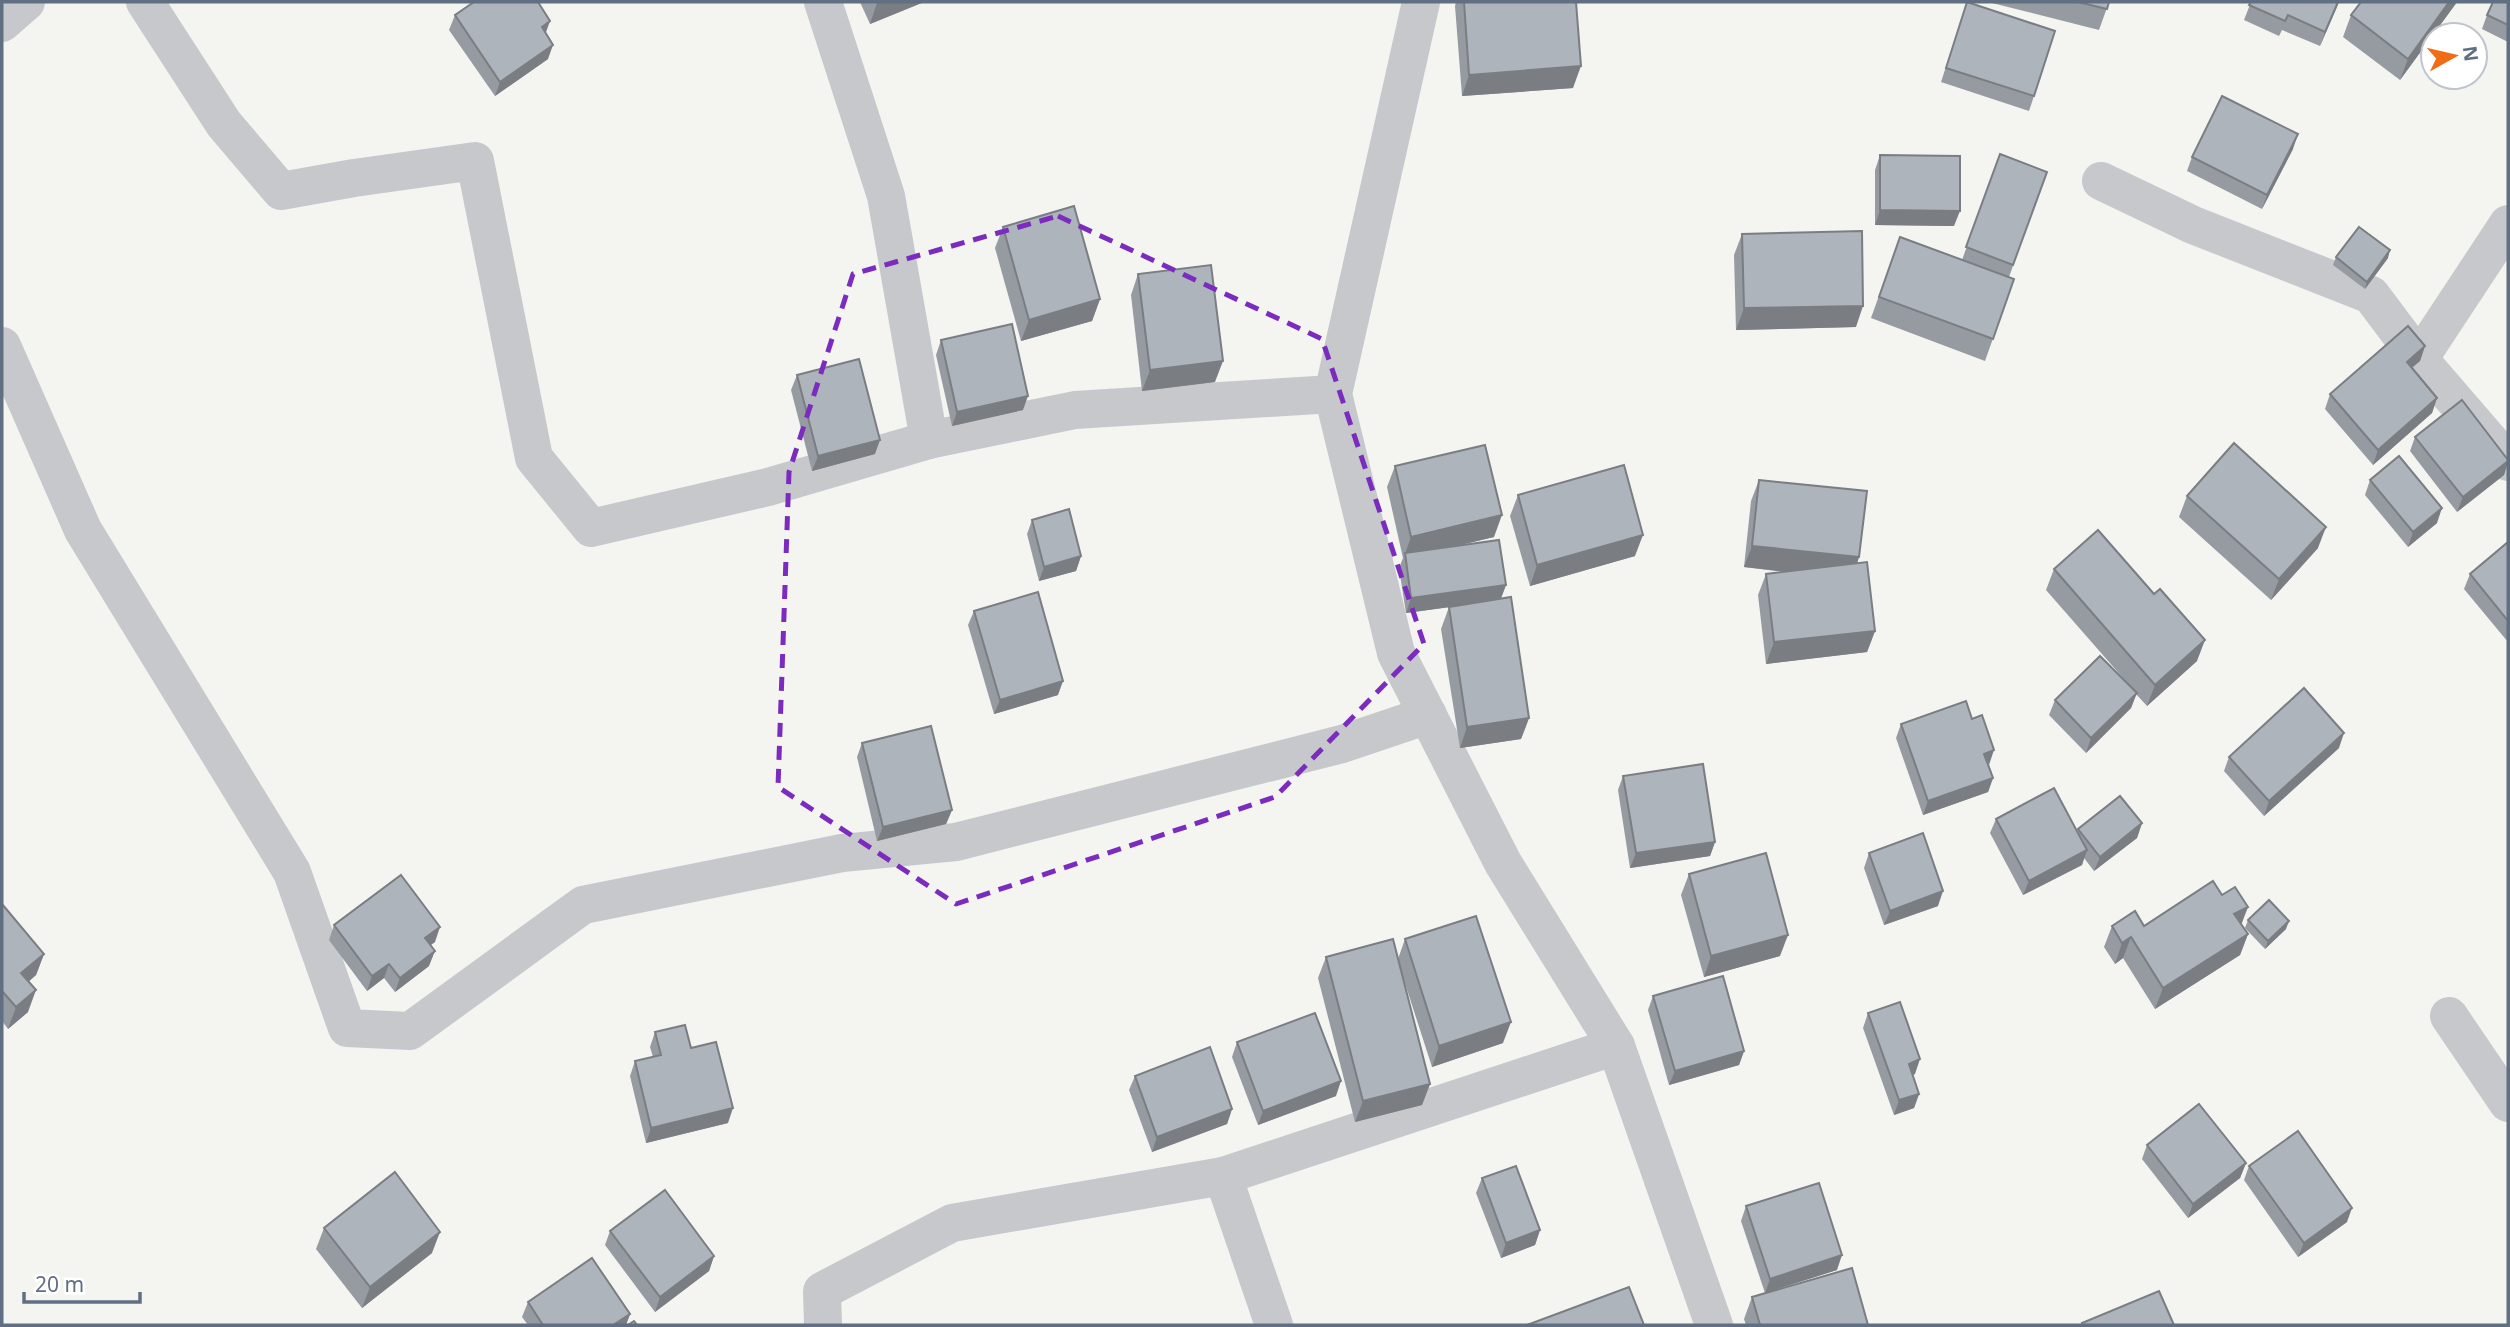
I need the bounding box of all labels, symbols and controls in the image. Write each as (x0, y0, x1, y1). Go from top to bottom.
north arrow (2419, 21, 2489, 91)
text: N (2457, 44, 2485, 63)
scale bar (24, 1260, 140, 1304)
text: 20 m (35, 1270, 84, 1298)

